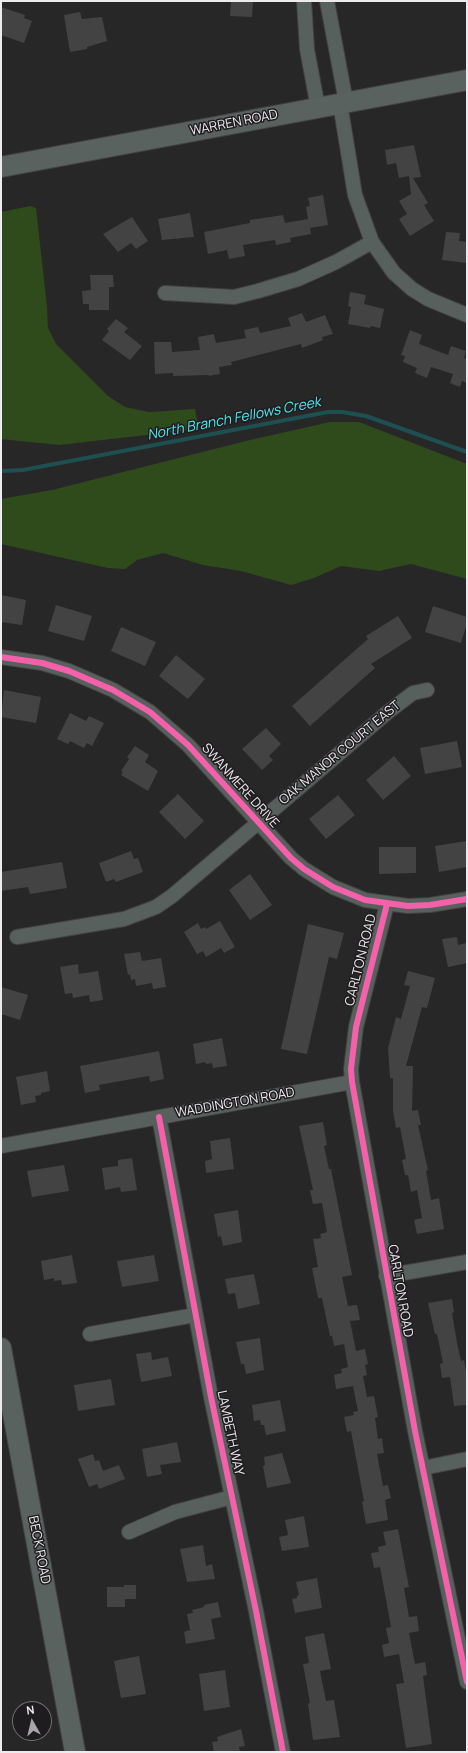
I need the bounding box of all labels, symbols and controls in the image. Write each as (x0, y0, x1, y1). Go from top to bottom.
street label: WARREN ROAD (189, 107, 279, 139)
water label: North Branch Fellows Creek (146, 394, 322, 444)
street label: OAK MANOR COURT EAST (276, 698, 404, 808)
street label: SWANMERE DRIVE (198, 741, 282, 831)
street label: CARLTON ROAD (342, 913, 380, 1007)
street label: WADDINGTON ROAD (174, 1085, 296, 1121)
street label: CARLTON ROAD (384, 1243, 416, 1339)
street label: LAMBETH WAY (213, 1389, 247, 1477)
street label: BECK ROAD (25, 1515, 53, 1585)
north arrow (12, 1701, 52, 1741)
text: N (25, 1702, 35, 1718)

